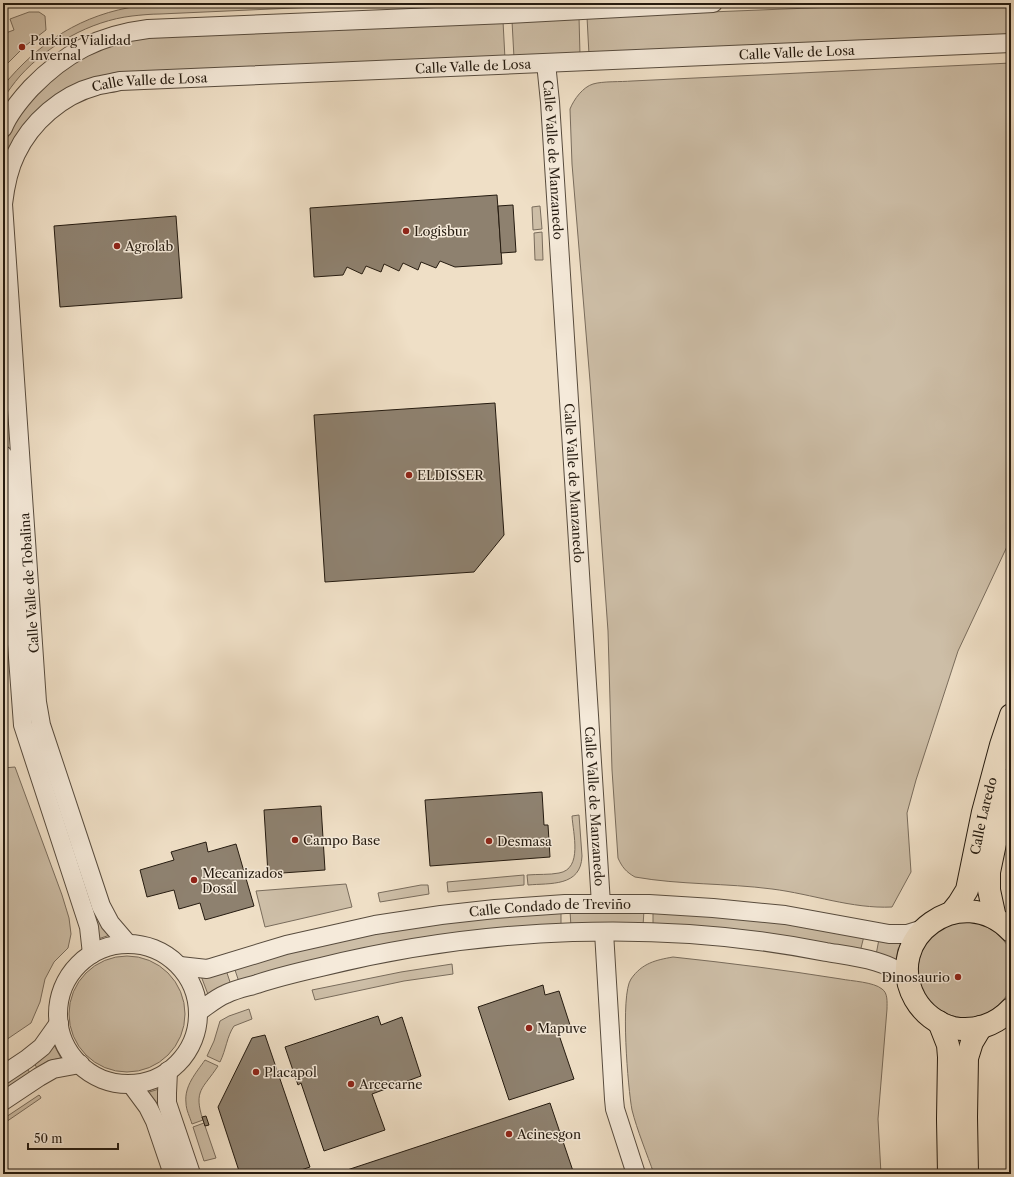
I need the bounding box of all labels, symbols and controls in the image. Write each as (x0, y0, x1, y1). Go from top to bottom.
place label: Parking Vialidad Invernal (30, 32, 131, 63)
marker: Parking Vialidad Invernal (17, 42, 27, 52)
street label: Calle Valle de Losa (738, 42, 855, 63)
street label: Calle Valle de Losa (415, 55, 532, 76)
street label: Calle Valle de Losa (90, 69, 208, 95)
street label: Calle Valle de Manzanedo (540, 79, 567, 240)
place label: Logisbur (414, 223, 469, 239)
marker: Logisbur (401, 226, 411, 236)
place label: Agrolab (124, 238, 173, 254)
marker: Agrolab (112, 241, 122, 251)
street label: Calle Valle de Manzanedo (561, 403, 587, 563)
place label: ELDISSER (417, 467, 485, 483)
marker: ELDISSER (404, 470, 414, 480)
street label: Calle Valle de Tobalina (16, 512, 42, 654)
street label: Calle Valle de Manzanedo (582, 726, 608, 887)
street label: Calle Laredo (966, 775, 1000, 856)
place label: Campo Base (303, 832, 380, 848)
place label: Desmasa (497, 833, 552, 849)
marker: Campo Base (290, 835, 300, 845)
marker: Desmasa (484, 836, 494, 846)
place label: Mecanizados Dosal (202, 865, 283, 896)
marker: Mecanizados Dosal (189, 875, 199, 885)
street label: Calle Condado de Treviño (468, 896, 631, 920)
place label: Dinosaurio (881, 969, 950, 985)
marker: Dinosaurio (953, 972, 963, 982)
place label: Mapuve (537, 1020, 587, 1036)
marker: Mapuve (524, 1023, 534, 1033)
place label: Placapol (264, 1064, 317, 1080)
marker: Placapol (251, 1067, 261, 1077)
place label: Arcecarne (358, 1076, 423, 1092)
marker: Arcecarne (346, 1079, 356, 1089)
scale bar (28, 1125, 118, 1151)
place label: Acinesgon (516, 1126, 581, 1142)
marker: Acinesgon (504, 1129, 514, 1139)
text: 50 m (34, 1131, 63, 1146)

